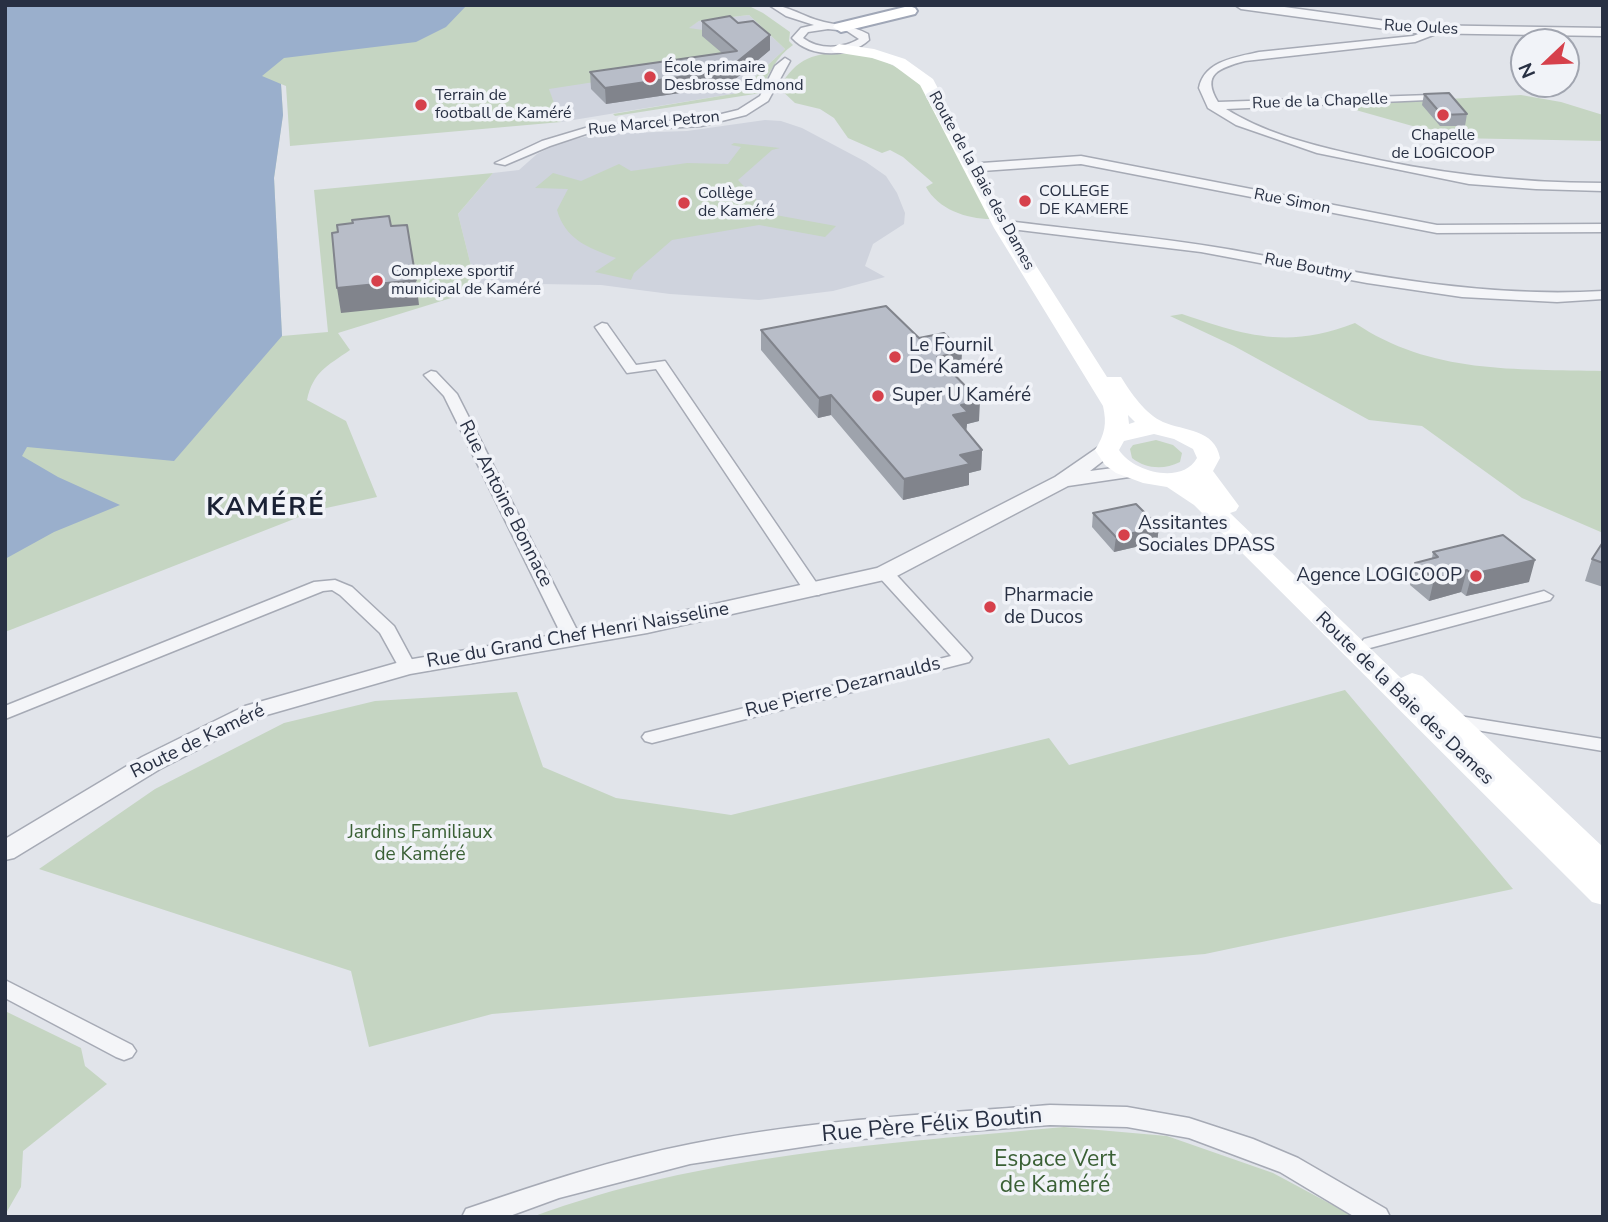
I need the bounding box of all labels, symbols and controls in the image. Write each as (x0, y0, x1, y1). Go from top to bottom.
street label: Rue Oules (1383, 16, 1459, 40)
north arrow (1510, 28, 1580, 98)
place label: École primaire Desbrosse Edmond (664, 58, 804, 96)
text: N (1513, 59, 1542, 82)
marker: École primaire Desbrosse Edmond (642, 69, 658, 85)
place label: Terrain de football de Kaméré (435, 86, 572, 124)
street label: Route de la Baie des Dames (924, 88, 1038, 274)
street label: Rue de la Chapelle (1252, 90, 1388, 114)
marker: Terrain de football de Kaméré (413, 97, 429, 113)
marker: Chapelle de LOGICOOP (1435, 107, 1451, 123)
street label: Rue Marcel Petron (587, 108, 721, 140)
place label: Chapelle de LOGICOOP (1391, 126, 1495, 164)
place label: COLLEGE DE KAMERE (1039, 182, 1129, 220)
place label: Collège de Kaméré (698, 184, 775, 222)
street label: Rue Simon (1252, 185, 1332, 219)
marker: COLLEGE DE KAMERE (1017, 193, 1033, 209)
marker: Collège de Kaméré (676, 195, 692, 211)
street label: Rue Boutmy (1263, 250, 1353, 286)
place label: Complexe sportif municipal de Kaméré (391, 262, 541, 300)
marker: Complexe sportif municipal de Kaméré (369, 273, 385, 289)
place label: Le Fournil De Kaméré (909, 335, 1003, 379)
marker: Le Fournil De Kaméré (887, 349, 903, 365)
place label: Super U Kaméré (892, 385, 1031, 407)
marker: Super U Kaméré (870, 388, 886, 404)
street label: Rue Antoine Bonnace (453, 417, 557, 591)
district label: KAMÉRÉ (207, 493, 325, 525)
place label: Assitantes Sociales DPASS (1138, 513, 1275, 557)
marker: Assitantes Sociales DPASS (1116, 527, 1132, 543)
place label: Agence LOGICOOP (1296, 565, 1462, 587)
marker: Agence LOGICOOP (1468, 568, 1484, 584)
place label: Pharmacie de Ducos (1004, 585, 1093, 629)
street label: Rue du Grand Chef Henri Naisseline (425, 598, 731, 674)
marker: Pharmacie de Ducos (982, 599, 998, 615)
street label: Route de la Baie des Dames (1310, 608, 1498, 790)
street label: Rue Pierre Dezarnaulds (743, 653, 943, 723)
street label: Route de Kaméré (127, 700, 269, 784)
park label: Jardins Familiaux de Kaméré (348, 822, 492, 866)
street label: Rue Père Félix Boutin (821, 1103, 1043, 1149)
park label: Espace Vert de Kaméré (994, 1146, 1116, 1200)

